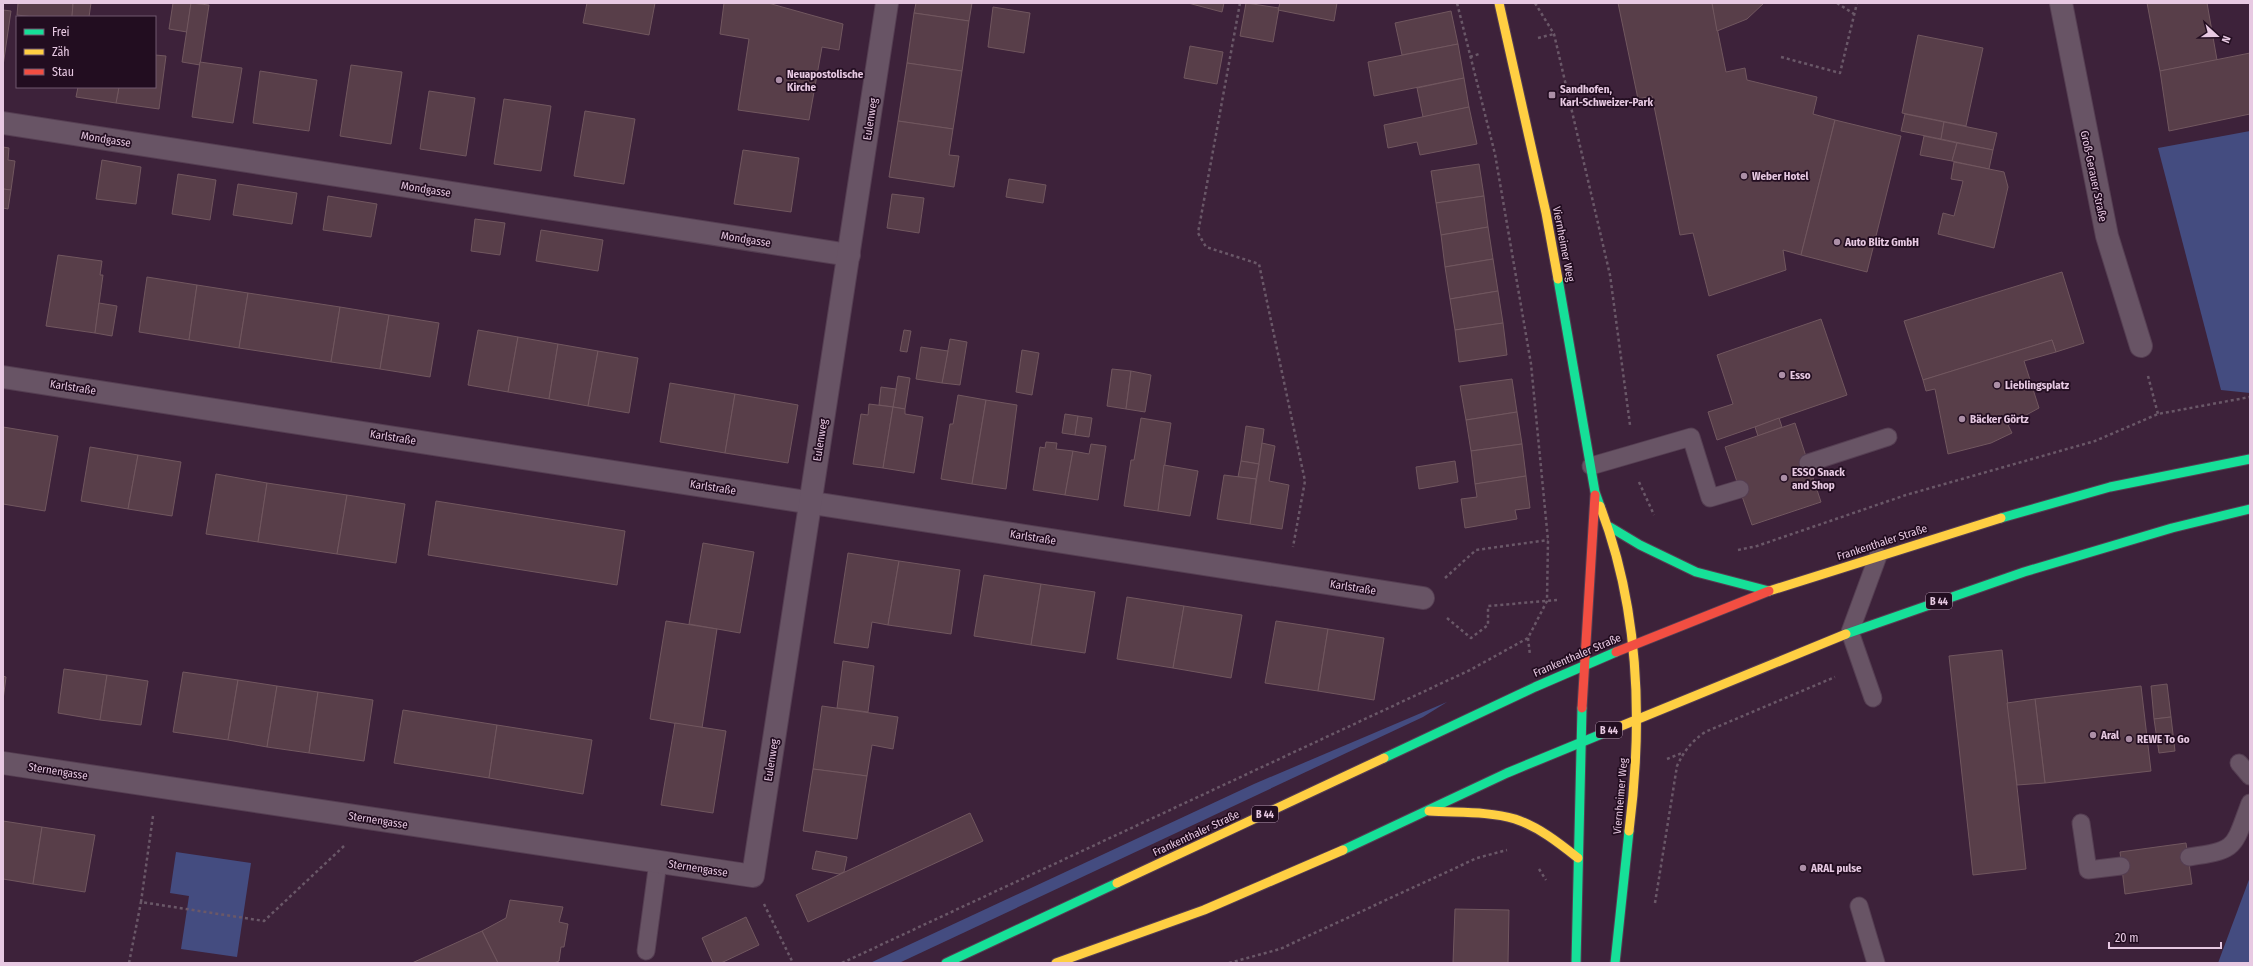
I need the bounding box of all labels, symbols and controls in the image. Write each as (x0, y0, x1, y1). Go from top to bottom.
legend (16, 16, 156, 88)
north arrow (2197, 16, 2237, 56)
text: Frei (52, 25, 70, 39)
text: N (2219, 34, 2233, 45)
text: Zäh (52, 45, 70, 59)
text: Stau (52, 65, 74, 79)
place label: Neuapostolische Kirche (787, 68, 864, 94)
marker: Neuapostolische Kirche (774, 75, 784, 85)
place label: Sandhofen, Karl-Schweizer-Park (1560, 83, 1654, 109)
marker: Sandhofen, Karl-Schweizer-Park (1547, 90, 1557, 100)
street label: Eulenweg (861, 96, 880, 141)
street label: Mondgasse (80, 129, 132, 150)
street label: Groß-Gerauer Straße (2077, 129, 2110, 223)
place label: Weber Hotel (1752, 170, 1810, 183)
marker: Weber Hotel (1739, 171, 1749, 181)
street label: Mondgasse (400, 179, 452, 200)
street label: Viernheimer Weg (1550, 205, 1577, 284)
street label: Mondgasse (720, 229, 772, 250)
place label: Auto Blitz GmbH (1844, 236, 1919, 249)
marker: Auto Blitz GmbH (1832, 237, 1842, 247)
place label: Esso (1790, 369, 1811, 382)
marker: Esso (1777, 370, 1787, 380)
street label: Karlstraße (49, 377, 97, 398)
place label: Lieblingsplatz (2005, 379, 2070, 392)
marker: Lieblingsplatz (1992, 380, 2002, 390)
place label: Bäcker Görtz (1970, 413, 2029, 426)
marker: Bäcker Görtz (1957, 414, 1967, 424)
street label: Eulenweg (811, 417, 830, 462)
street label: Karlstraße (369, 427, 417, 448)
place label: ESSO Snack and Shop (1792, 466, 1845, 492)
marker: ESSO Snack and Shop (1779, 473, 1789, 483)
street label: Karlstraße (689, 477, 737, 498)
street label: Frankenthaler Straße (1835, 522, 1929, 563)
street label: Karlstraße (1009, 527, 1057, 548)
street label: Karlstraße (1329, 577, 1377, 598)
road number: B 44 (1926, 593, 1952, 609)
street label: Frankenthaler Straße (1531, 631, 1623, 680)
road number: B 44 (1596, 722, 1622, 738)
place label: Aral (2100, 729, 2120, 742)
marker: Aral (2088, 730, 2098, 740)
place label: REWE To Go (2137, 733, 2190, 746)
marker: REWE To Go (2124, 734, 2134, 744)
street label: Eulenweg (762, 737, 781, 782)
street label: Viernheimer Weg (1611, 757, 1630, 835)
street label: Sternengasse (27, 760, 89, 783)
road number: B 44 (1252, 806, 1278, 822)
street label: Frankenthaler Straße (1151, 808, 1242, 859)
street label: Sternengasse (347, 809, 409, 832)
street label: Sternengasse (667, 857, 729, 880)
place label: ARAL pulse (1810, 862, 1862, 875)
marker: ARAL pulse (1798, 863, 1808, 873)
scale bar (2109, 924, 2221, 950)
text: 20 m (2115, 931, 2139, 945)

